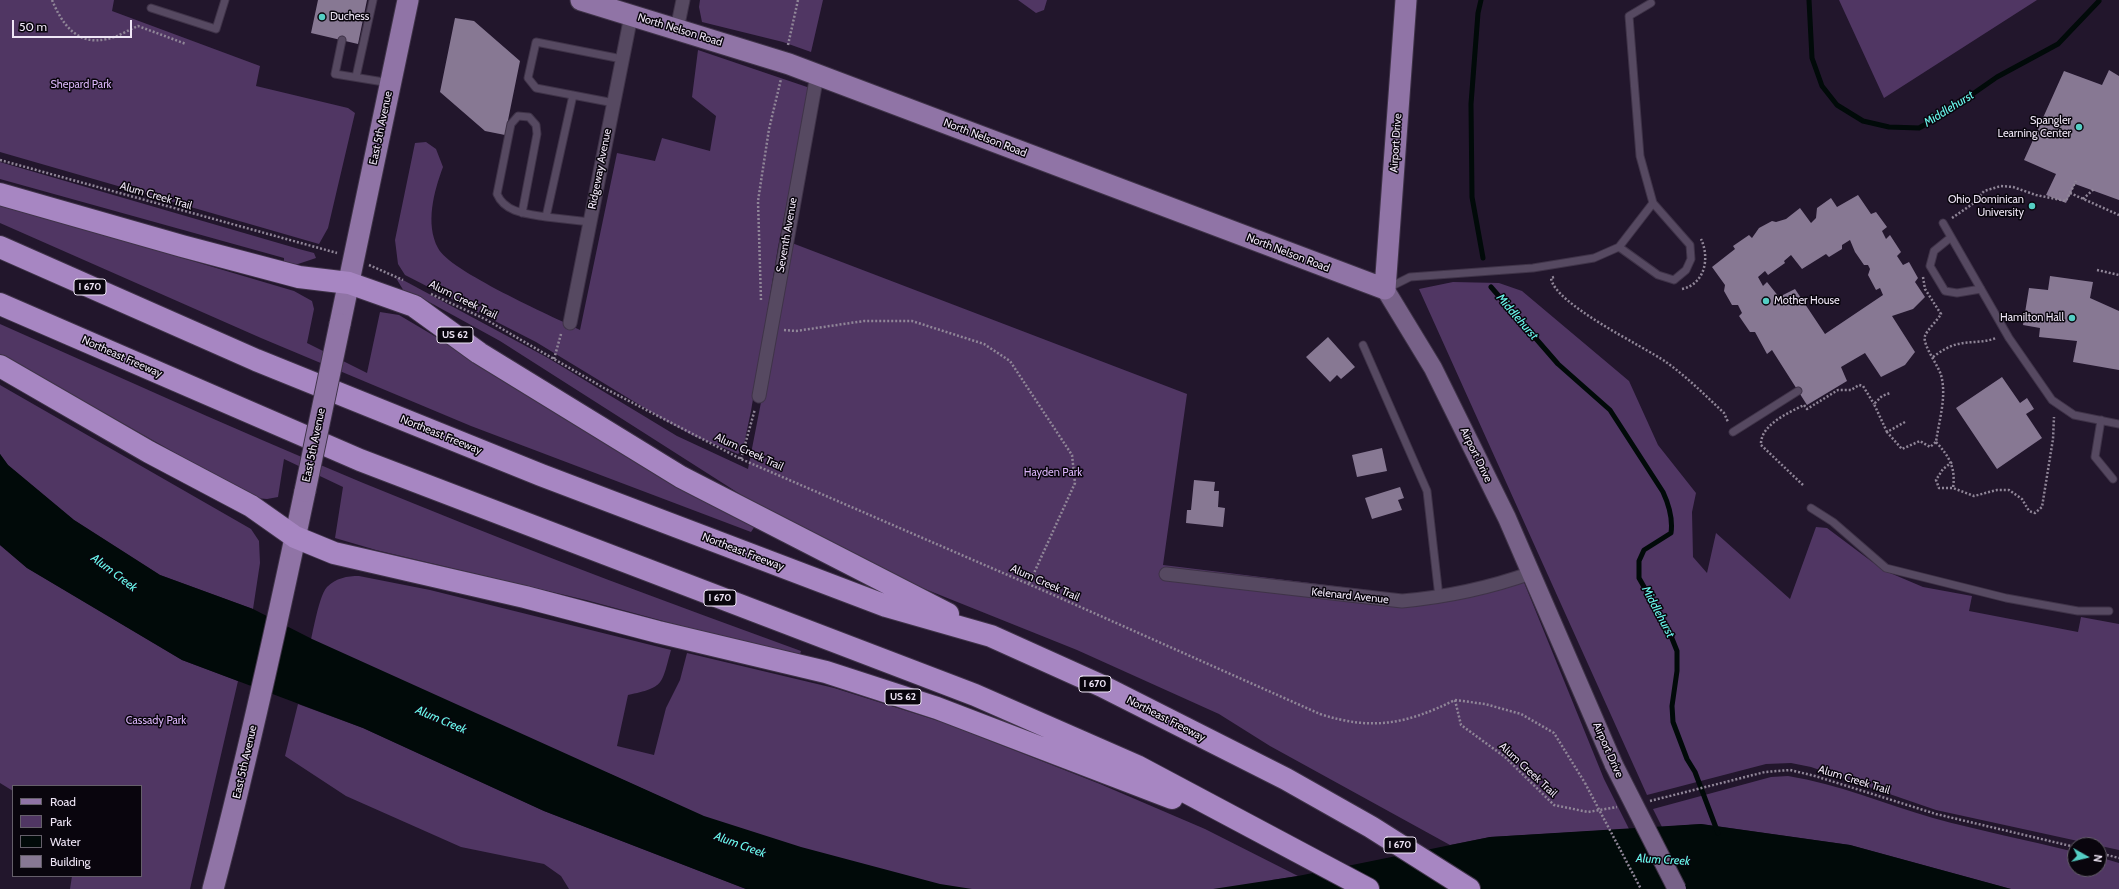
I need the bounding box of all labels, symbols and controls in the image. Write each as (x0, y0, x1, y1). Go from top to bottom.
place label: Duchess (330, 10, 369, 24)
street label: North Nelson Road (636, 11, 724, 49)
scale bar (14, 12, 134, 38)
marker: Duchess (317, 12, 327, 22)
text: 50 m (19, 19, 47, 34)
park label: Shepard Park (50, 78, 112, 92)
water label: Middlehurst (1921, 88, 1977, 130)
street label: East 5th Avenue (367, 90, 395, 166)
street label: Airport Drive (1387, 113, 1405, 173)
place label: Spangler Learning Center (1998, 114, 2071, 140)
street label: North Nelson Road (941, 116, 1029, 160)
marker: Spangler Learning Center (2074, 122, 2084, 132)
street label: Ridgeway Avenue (586, 127, 614, 211)
street label: Alum Creek Trail (118, 179, 194, 213)
place label: Ohio Dominican University (1948, 193, 2024, 219)
street label: Seventh Avenue (774, 196, 800, 274)
marker: Ohio Dominican University (2027, 201, 2037, 211)
street label: North Nelson Road (1244, 231, 1332, 275)
street label: Alum Creek Trail (427, 278, 499, 322)
road number: I 670 (74, 279, 106, 295)
water label: Middlehurst (1493, 291, 1541, 343)
place label: Mother House (1774, 294, 1840, 308)
marker: Mother House (1761, 296, 1771, 306)
place label: Hamilton Hall (2000, 311, 2064, 325)
marker: Hamilton Hall (2067, 313, 2077, 323)
road number: US 62 (437, 327, 473, 343)
street label: Northeast Freeway (80, 333, 164, 381)
street label: East 5th Avenue (300, 407, 328, 483)
street label: Northeast Freeway (398, 413, 484, 457)
street label: Airport Drive (1457, 426, 1495, 484)
street label: Alum Creek Trail (713, 430, 785, 474)
park label: Hayden Park (1024, 466, 1082, 480)
street label: Northeast Freeway (700, 530, 786, 574)
water label: Alum Creek (88, 551, 140, 595)
street label: Alum Creek Trail (1008, 562, 1082, 604)
water label: Middlehurst (1638, 584, 1678, 640)
street label: Kelenard Avenue (1311, 585, 1389, 607)
road number: I 670 (704, 590, 736, 606)
road number: I 670 (1079, 676, 1111, 692)
road number: US 62 (885, 689, 921, 705)
street label: Northeast Freeway (1124, 693, 1208, 745)
water label: Alum Creek (413, 703, 469, 737)
park label: Cassady Park (126, 714, 186, 728)
street label: Airport Drive (1590, 720, 1626, 780)
street label: East 5th Avenue (230, 724, 260, 800)
street label: Alum Creek Trail (1496, 740, 1560, 800)
street label: Alum Creek Trail (1817, 763, 1891, 797)
legend (12, 785, 142, 877)
text: Road (50, 794, 76, 809)
text: Park (50, 814, 72, 829)
water label: Alum Creek (712, 829, 768, 861)
text: Water (50, 834, 80, 849)
road number: I 670 (1384, 837, 1416, 853)
north arrow (2067, 837, 2107, 877)
water label: Alum Creek (1636, 851, 1690, 869)
text: Building (50, 854, 91, 869)
text: N (2090, 854, 2105, 863)

